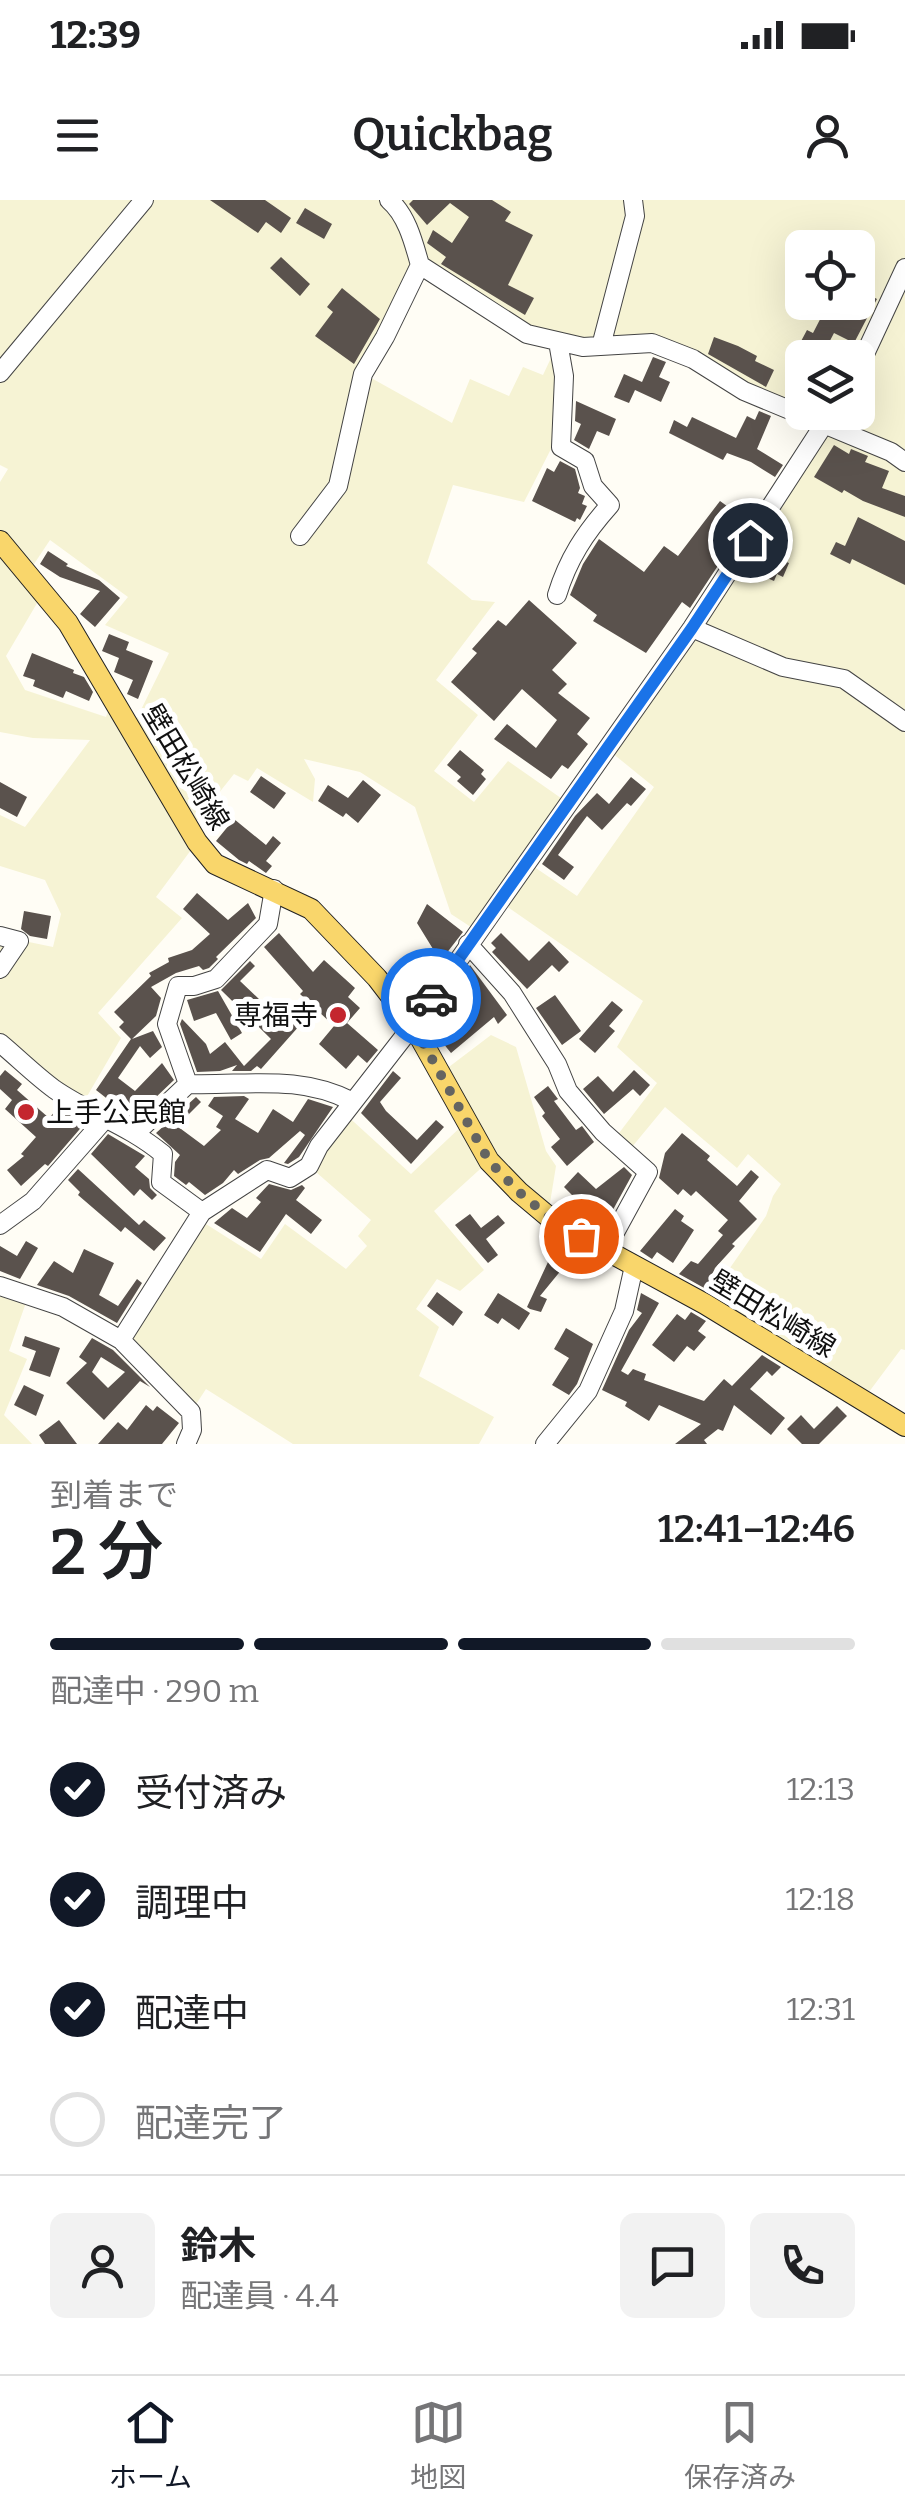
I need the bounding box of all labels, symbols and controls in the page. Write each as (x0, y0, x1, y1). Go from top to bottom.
text: 12:39 (50, 12, 141, 58)
icon: menu (50, 108, 105, 163)
text: Quickbag (352, 108, 553, 162)
icon: person (800, 108, 855, 163)
map controls (785, 230, 875, 430)
button: locate (785, 230, 875, 320)
button: layers (785, 340, 875, 430)
pin (708, 498, 793, 583)
icon: home (723, 513, 778, 568)
street label: 壁田松崎線 (136, 698, 236, 836)
courier (381, 948, 481, 1048)
icon: car (404, 971, 459, 1026)
place label: 専福寺 (234, 999, 318, 1032)
marker: 専福寺 (327, 1004, 349, 1026)
place label: 上手公民館 (46, 1096, 186, 1129)
marker: 上手公民館 (15, 1101, 37, 1123)
pin (539, 1194, 624, 1279)
icon: bag (554, 1209, 609, 1264)
street label: 壁田松崎線 (704, 1264, 842, 1364)
text: 到着まで (50, 1476, 178, 1514)
text: 12:41–12:46 (658, 1506, 855, 1552)
text: 2 分 (50, 1513, 163, 1591)
text: 配達中 · 290 m (50, 1672, 259, 1710)
icon: check (50, 1762, 105, 1817)
text: 受付済み (135, 1770, 287, 1816)
text: 12:13 (787, 1770, 855, 1808)
icon: check (50, 1872, 105, 1927)
text: 調理中 (135, 1880, 249, 1926)
text: 12:18 (786, 1880, 855, 1918)
icon: check (50, 1982, 105, 2037)
text: 配達中 (135, 1990, 249, 2036)
text: 12:31 (787, 1990, 855, 2028)
text: 配達完了 (135, 2100, 287, 2146)
button: person (50, 2213, 155, 2318)
button: chat (620, 2213, 725, 2318)
button: phone (750, 2213, 855, 2318)
text: 鈴木 (180, 2223, 256, 2269)
text: 配達員 · 4.4 (180, 2277, 339, 2315)
tab: ホーム (109, 2395, 192, 2495)
tab: 地図 (410, 2395, 466, 2495)
tab: 保存済み (684, 2395, 796, 2495)

